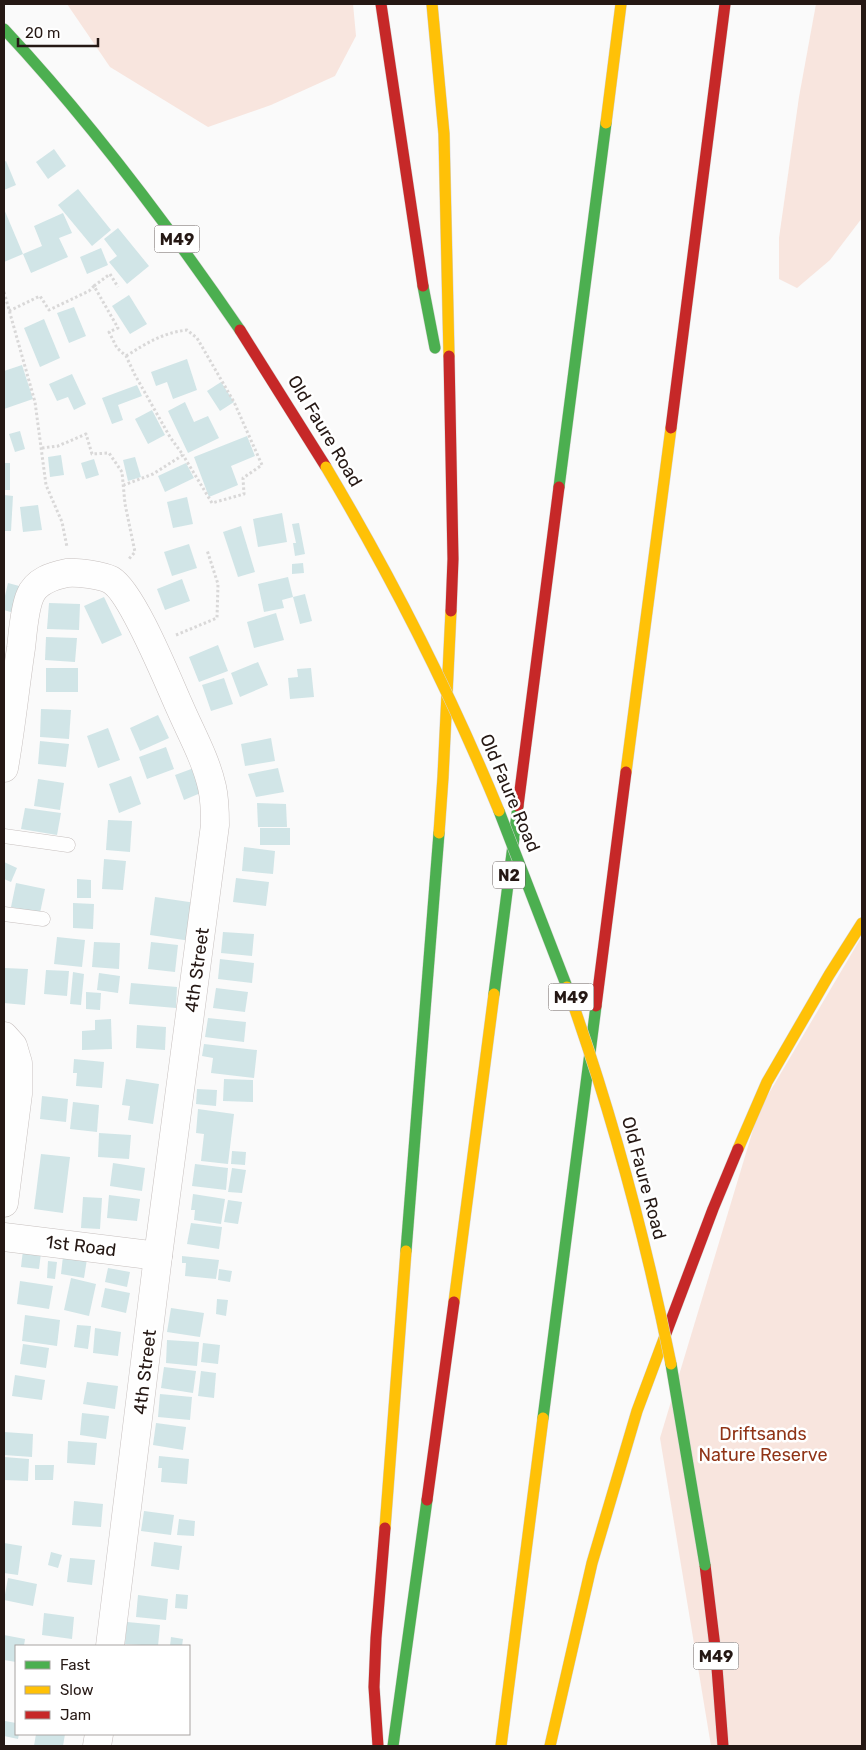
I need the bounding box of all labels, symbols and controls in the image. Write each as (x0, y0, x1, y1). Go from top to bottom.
scale bar (18, 15, 98, 47)
text: 20 m (25, 24, 60, 42)
road number: M49 (154, 225, 200, 252)
street label: Old Faure Road (283, 371, 367, 491)
street label: Old Faure Road (475, 731, 545, 855)
road number: N2 (493, 862, 525, 888)
street label: 4th Street (180, 926, 214, 1014)
road number: M49 (548, 984, 594, 1010)
street label: Old Faure Road (617, 1114, 671, 1242)
street label: 1st Road (44, 1231, 118, 1261)
street label: 4th Street (129, 1328, 161, 1416)
park label: Driftsands Nature Reserve (699, 1423, 827, 1466)
road number: M49 (694, 1642, 738, 1670)
legend (15, 1645, 190, 1735)
text: Fast (60, 1656, 90, 1674)
text: Slow (60, 1681, 93, 1699)
text: Jam (60, 1706, 91, 1724)

